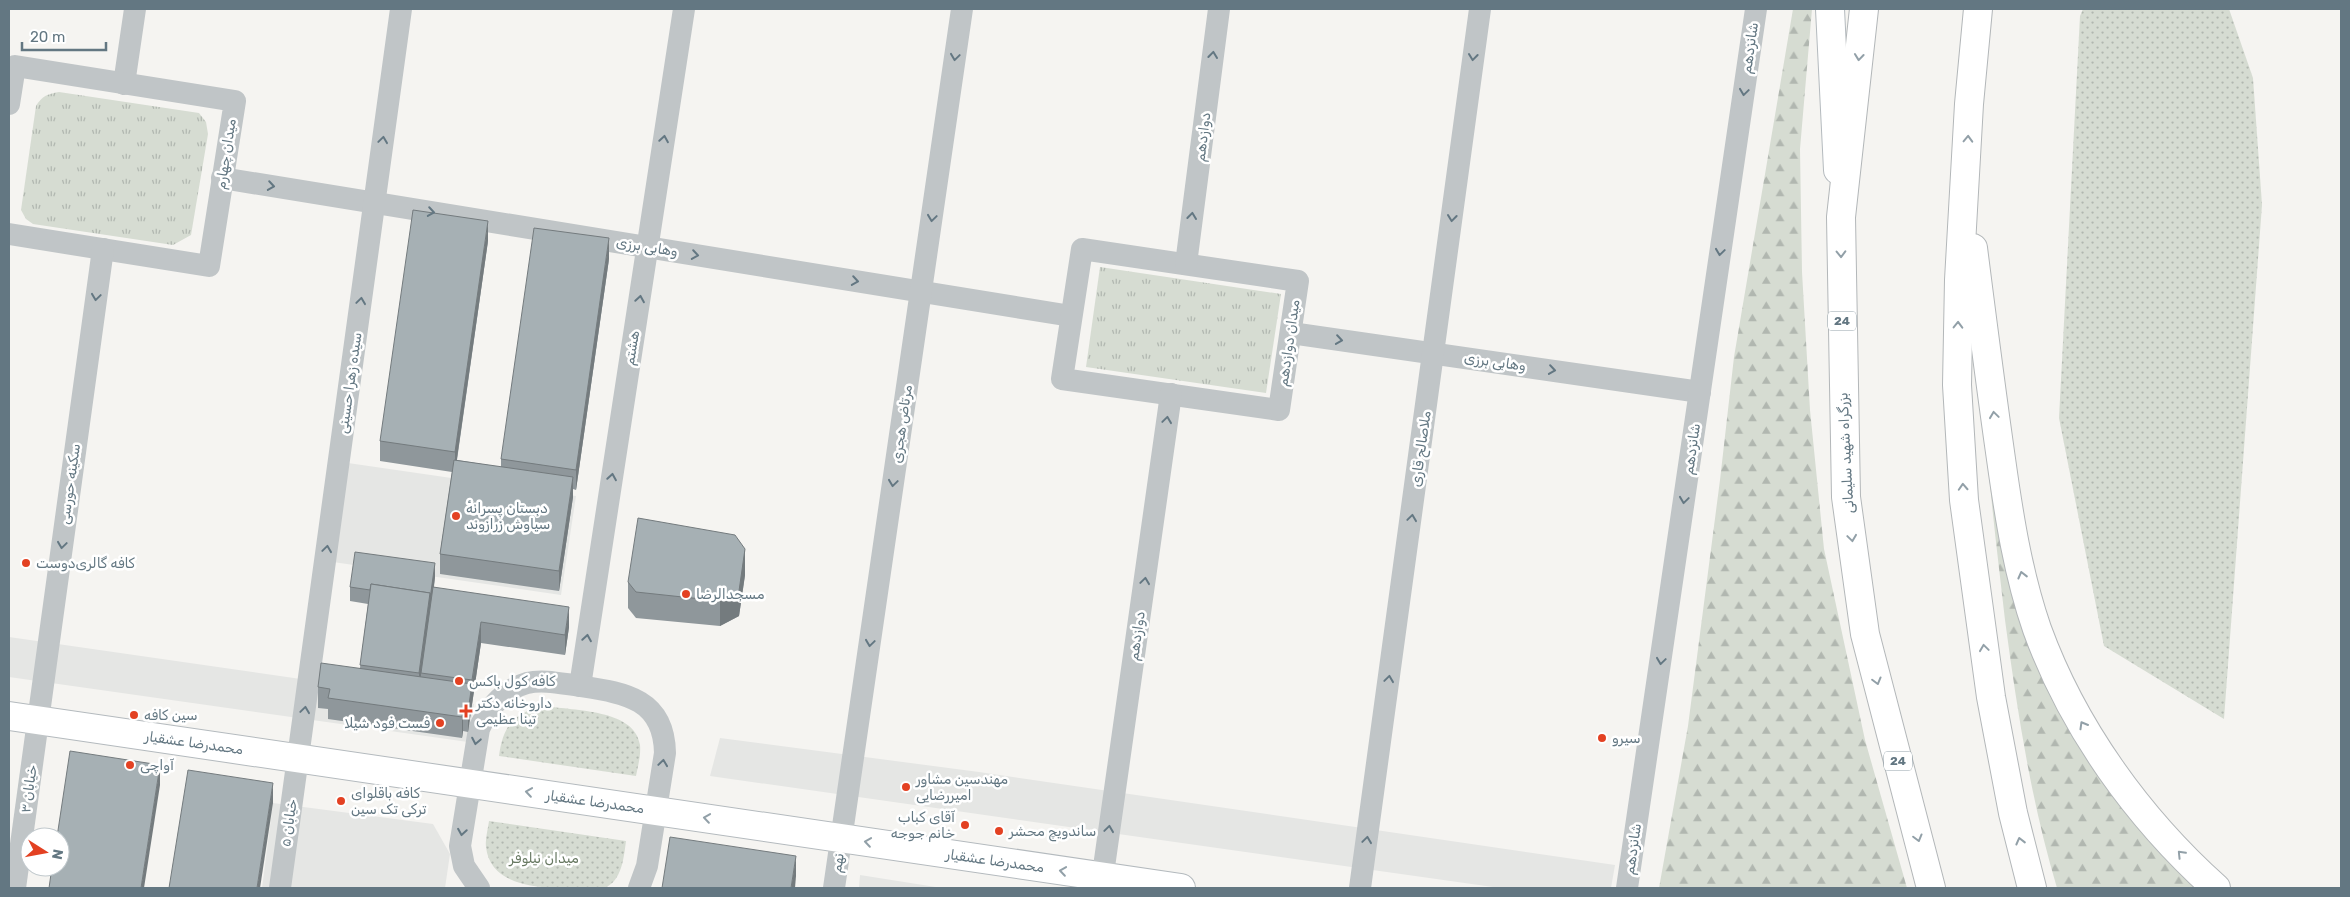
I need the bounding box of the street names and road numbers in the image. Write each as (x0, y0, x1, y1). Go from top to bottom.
street label: شانزدهم (1738, 21, 1762, 75)
street label: دوازدهم (1192, 111, 1214, 163)
street label: میدان چهارم (212, 117, 241, 191)
street label: وهابی برزی (615, 234, 679, 260)
street label: میدان دوازدهم (1275, 298, 1304, 387)
road number: 24 (1828, 312, 1856, 331)
street label: هشتم (621, 329, 643, 367)
street label: سیده زهرا حسینی (334, 331, 366, 435)
street label: وهابی برزی (1463, 349, 1527, 375)
street label: مرتاض هجری (888, 383, 916, 464)
street label: بزرگراه شهید سلیمانی (1834, 392, 1858, 514)
street label: ملاصالح قاری (1407, 410, 1437, 488)
street label: شانزدهم (1680, 422, 1704, 476)
street label: سکینه حورسی (56, 443, 84, 525)
street label: دوازدهم (1125, 610, 1149, 662)
street label: محمدرضا عشقیار (143, 728, 244, 758)
road number: 24 (1884, 751, 1912, 770)
street label: خیابان ۳ (17, 764, 41, 814)
street label: محمدرضا عشقیار (544, 787, 645, 817)
street label: خیابان ۵ (277, 798, 301, 848)
street label: شانزدهم (1621, 822, 1645, 876)
street label: محمدرضا عشقیار (944, 846, 1045, 876)
street label: نهم (828, 852, 848, 874)

